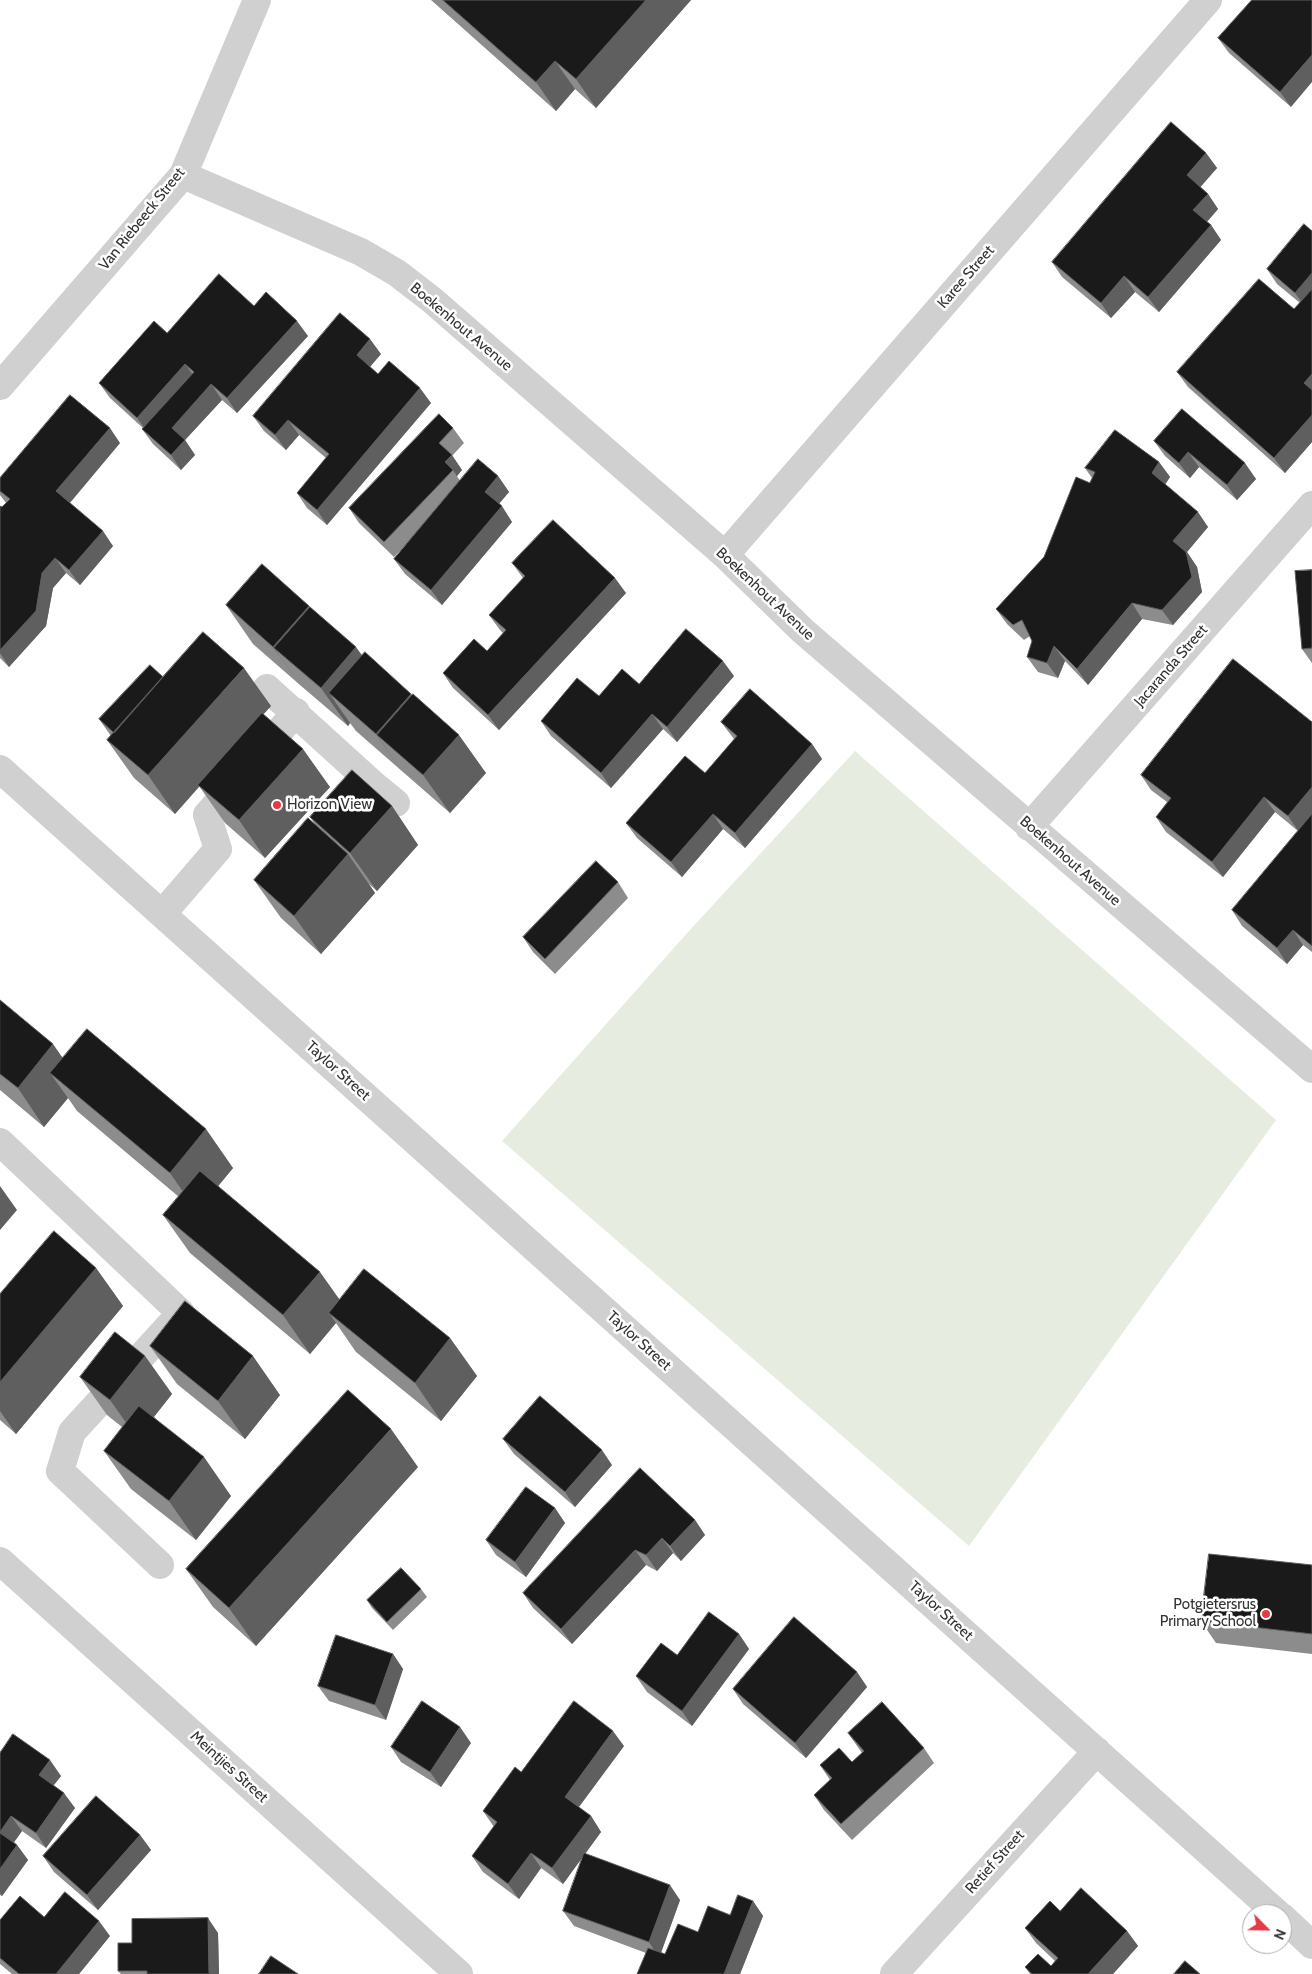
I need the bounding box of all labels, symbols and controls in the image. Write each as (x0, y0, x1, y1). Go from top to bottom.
street label: Van Riebeeck Street (95, 164, 189, 274)
street label: Karee Street (934, 242, 998, 312)
street label: Boekenhout Avenue (406, 279, 516, 375)
street label: Boekenhout Avenue (712, 544, 818, 644)
street label: Jacaranda Street (1131, 621, 1211, 711)
place label: Horizon View (287, 796, 372, 814)
marker: Horizon View (271, 799, 283, 811)
street label: Boekenhout Avenue (1016, 812, 1124, 910)
street label: Taylor Street (302, 1038, 374, 1104)
street label: Taylor Street (603, 1308, 675, 1374)
street label: Taylor Street (905, 1578, 977, 1644)
place label: Potgietersrus Primary School (1160, 1596, 1256, 1631)
marker: Potgietersrus Primary School (1260, 1608, 1272, 1620)
street label: Meintjies Street (186, 1727, 272, 1807)
street label: Retief Street (962, 1827, 1028, 1897)
north arrow (1242, 1904, 1292, 1954)
text: N (1270, 1926, 1290, 1943)

